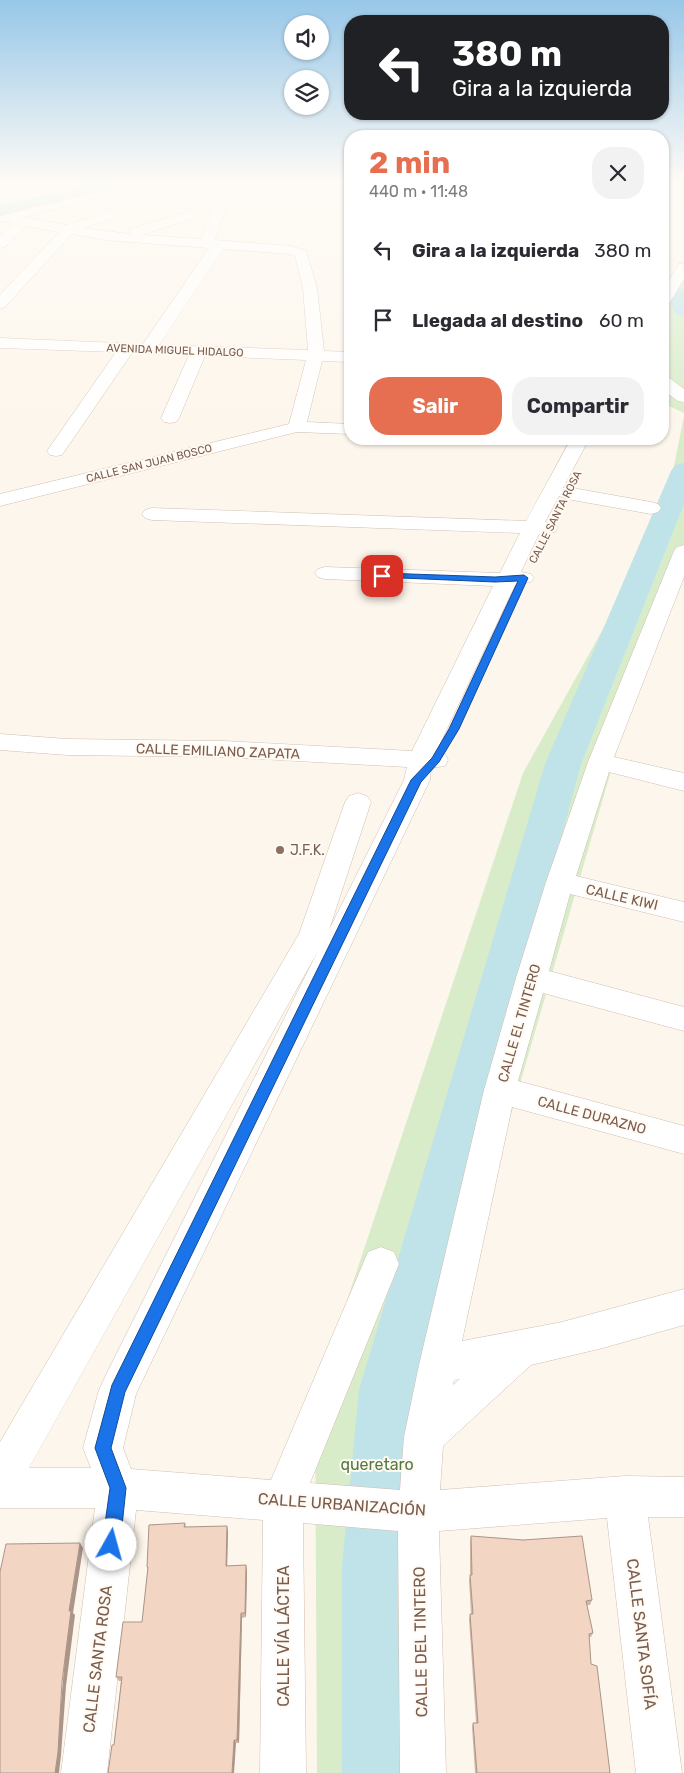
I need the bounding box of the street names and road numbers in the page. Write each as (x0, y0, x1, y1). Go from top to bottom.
street label: AVENIDA MIGUEL HIDALGO (106, 342, 244, 359)
street label: CALLE SAN JUAN BOSCO (85, 442, 214, 485)
street label: CALLE SANTA ROSA (526, 468, 585, 566)
street label: CALLE EMILIANO ZAPATA (136, 740, 301, 763)
street label: CALLE KIWI (584, 881, 660, 914)
street label: CALLE EL TINTERO (494, 962, 545, 1084)
street label: CALLE DURAZNO (536, 1093, 648, 1138)
street label: CALLE URBANIZACIÓN (257, 1488, 427, 1520)
street label: CALLE SANTA SOFÍA (623, 1557, 660, 1711)
street label: CALLE VÍA LÁCTEA (274, 1565, 293, 1707)
street label: CALLE DEL TINTERO (410, 1566, 431, 1718)
street label: CALLE SANTA ROSA (79, 1584, 116, 1734)

